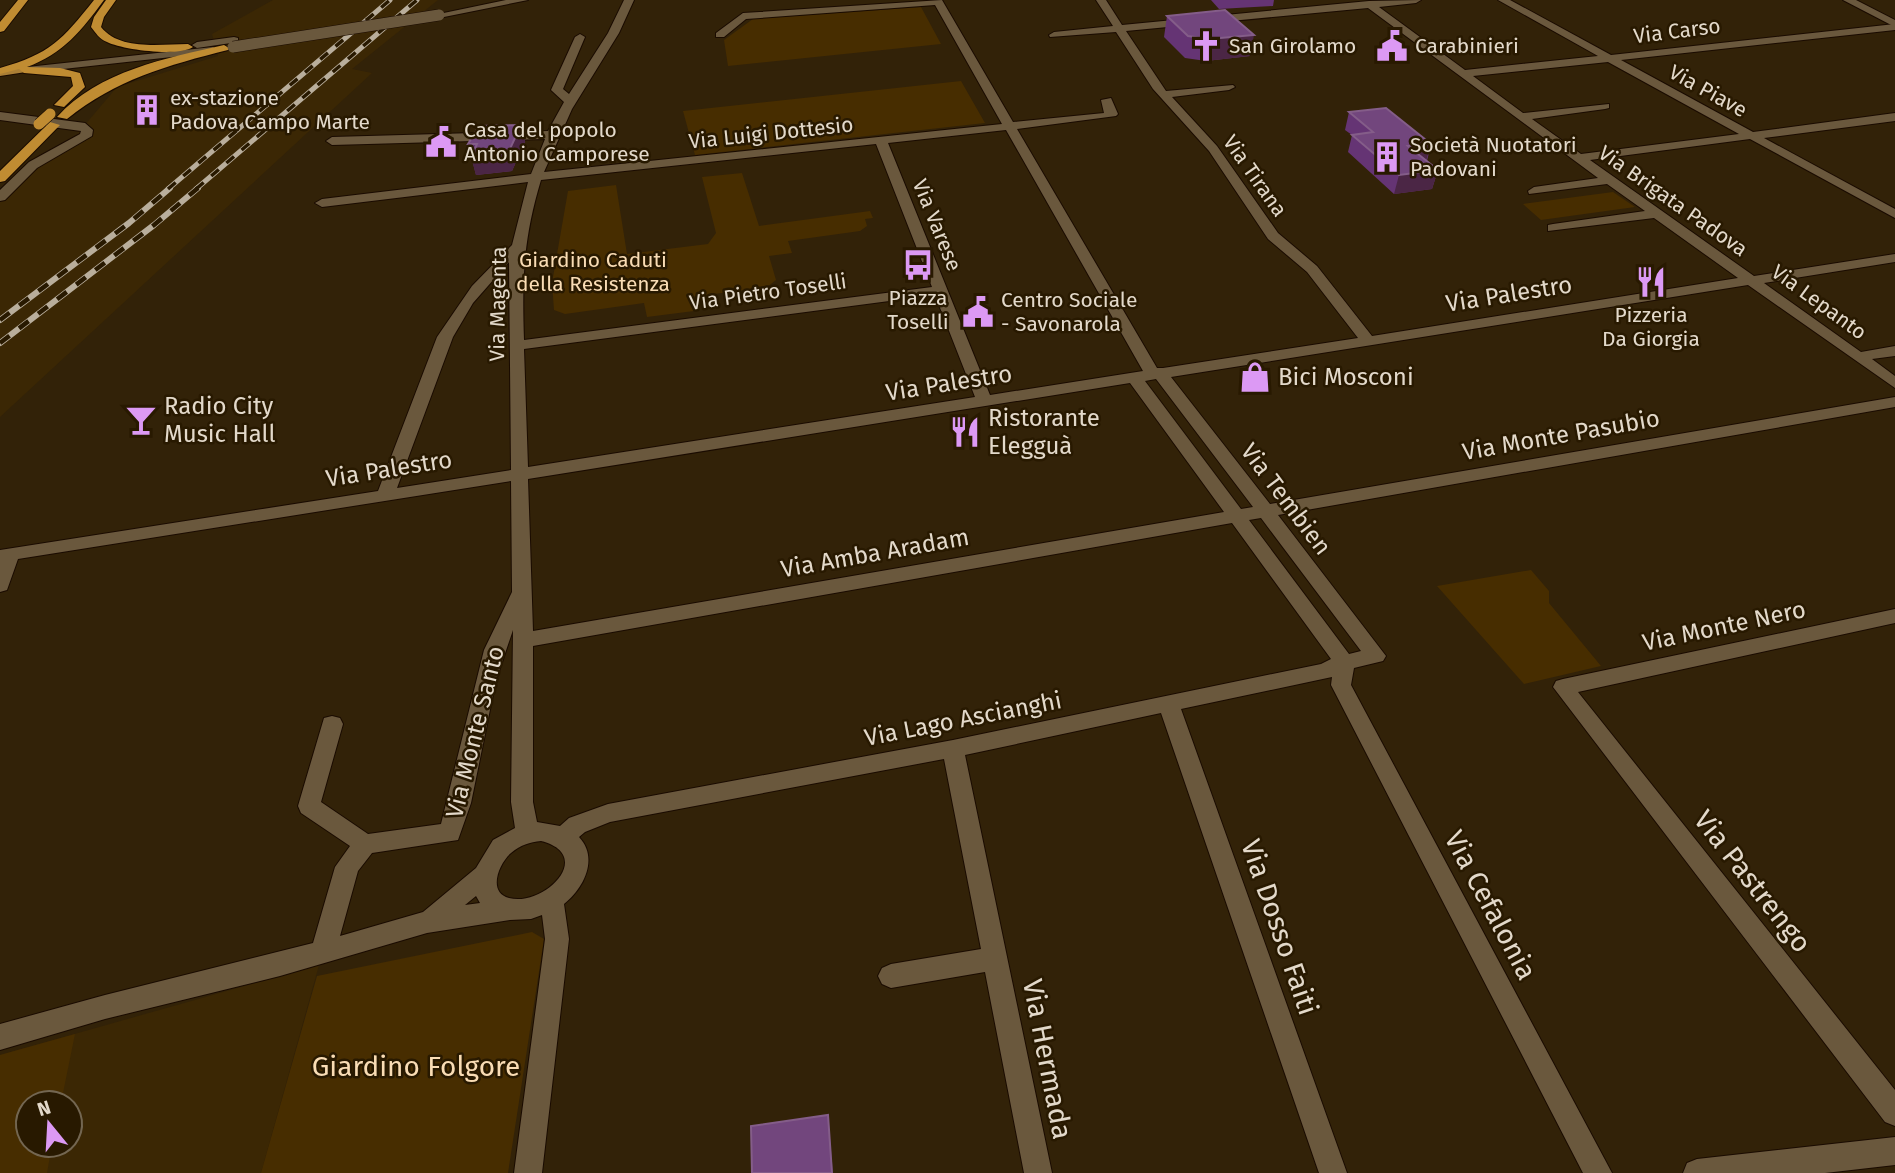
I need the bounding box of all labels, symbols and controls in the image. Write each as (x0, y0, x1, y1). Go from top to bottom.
street label: Via Carso (1632, 13, 1722, 49)
church icon: San Girolamo (1189, 29, 1223, 63)
public building icon: Carabinieri (1375, 29, 1409, 63)
place label: San Girolamo (1229, 33, 1356, 59)
place label: Carabinieri (1415, 33, 1519, 59)
street label: Via Piave (1664, 59, 1752, 123)
place label: ex-stazione Padova Campo Marte (170, 85, 370, 135)
building icon: ex-stazione Padova Campo Marte (130, 93, 164, 127)
street label: Via Luigi Dottesio (687, 111, 855, 155)
place label: Casa del popolo Antonio Camporese (464, 117, 650, 167)
public building icon: Casa del popolo Antonio Camporese (424, 125, 458, 159)
street label: Via Tirana (1217, 130, 1293, 222)
place label: Società Nuotatori Padovani (1410, 132, 1577, 182)
building icon: Società Nuotatori Padovani (1370, 140, 1404, 174)
street label: Via Brigata Padova (1593, 140, 1753, 262)
street label: Via Varese (907, 175, 967, 275)
street label: Via Magenta (484, 246, 512, 362)
park label: Giardino Caduti della Resistenza (516, 247, 670, 297)
bus stop icon: Piazza Toselli (901, 248, 935, 282)
street label: Via Lepanto (1766, 259, 1872, 345)
restaurant icon: Pizzeria Da Giorgia (1634, 265, 1668, 299)
street label: Via Pietro Toselli (688, 268, 848, 316)
street label: Via Palestro (1444, 270, 1574, 318)
place label: Piazza Toselli (887, 285, 949, 335)
place label: Centro Sociale - Savonarola (1001, 287, 1137, 337)
public building icon: Centro Sociale - Savonarola (961, 295, 995, 329)
place label: Pizzeria Da Giorgia (1602, 302, 1700, 352)
street label: Via Palestro (884, 359, 1014, 407)
shop icon: Bici Mosconi (1238, 360, 1272, 394)
place label: Bici Mosconi (1278, 363, 1414, 391)
place label: Radio City Music Hall (164, 392, 276, 448)
bar icon: Radio City Music Hall (124, 403, 158, 437)
place label: Ristorante Elegguà (988, 404, 1100, 460)
street label: Via Monte Pasubio (1460, 404, 1662, 466)
restaurant icon: Ristorante Elegguà (948, 415, 982, 449)
street label: Via Tembien (1235, 438, 1337, 560)
street label: Via Palestro (324, 445, 454, 493)
street label: Via Amba Aradam (779, 523, 971, 583)
street label: Via Monte Nero (1640, 595, 1808, 657)
street label: Via Monte Santo (440, 643, 510, 821)
street label: Via Lago Ascianghi (862, 686, 1064, 752)
street label: Via Pastrengo (1687, 804, 1818, 959)
street label: Via Cefalonia (1437, 825, 1544, 985)
street label: Via Dosso Faiti (1234, 835, 1325, 1019)
street label: Via Hermada (1016, 976, 1079, 1142)
park label: Giardino Folgore (312, 1050, 520, 1083)
north arrow (14, 1089, 84, 1159)
text: N (34, 1095, 53, 1121)

